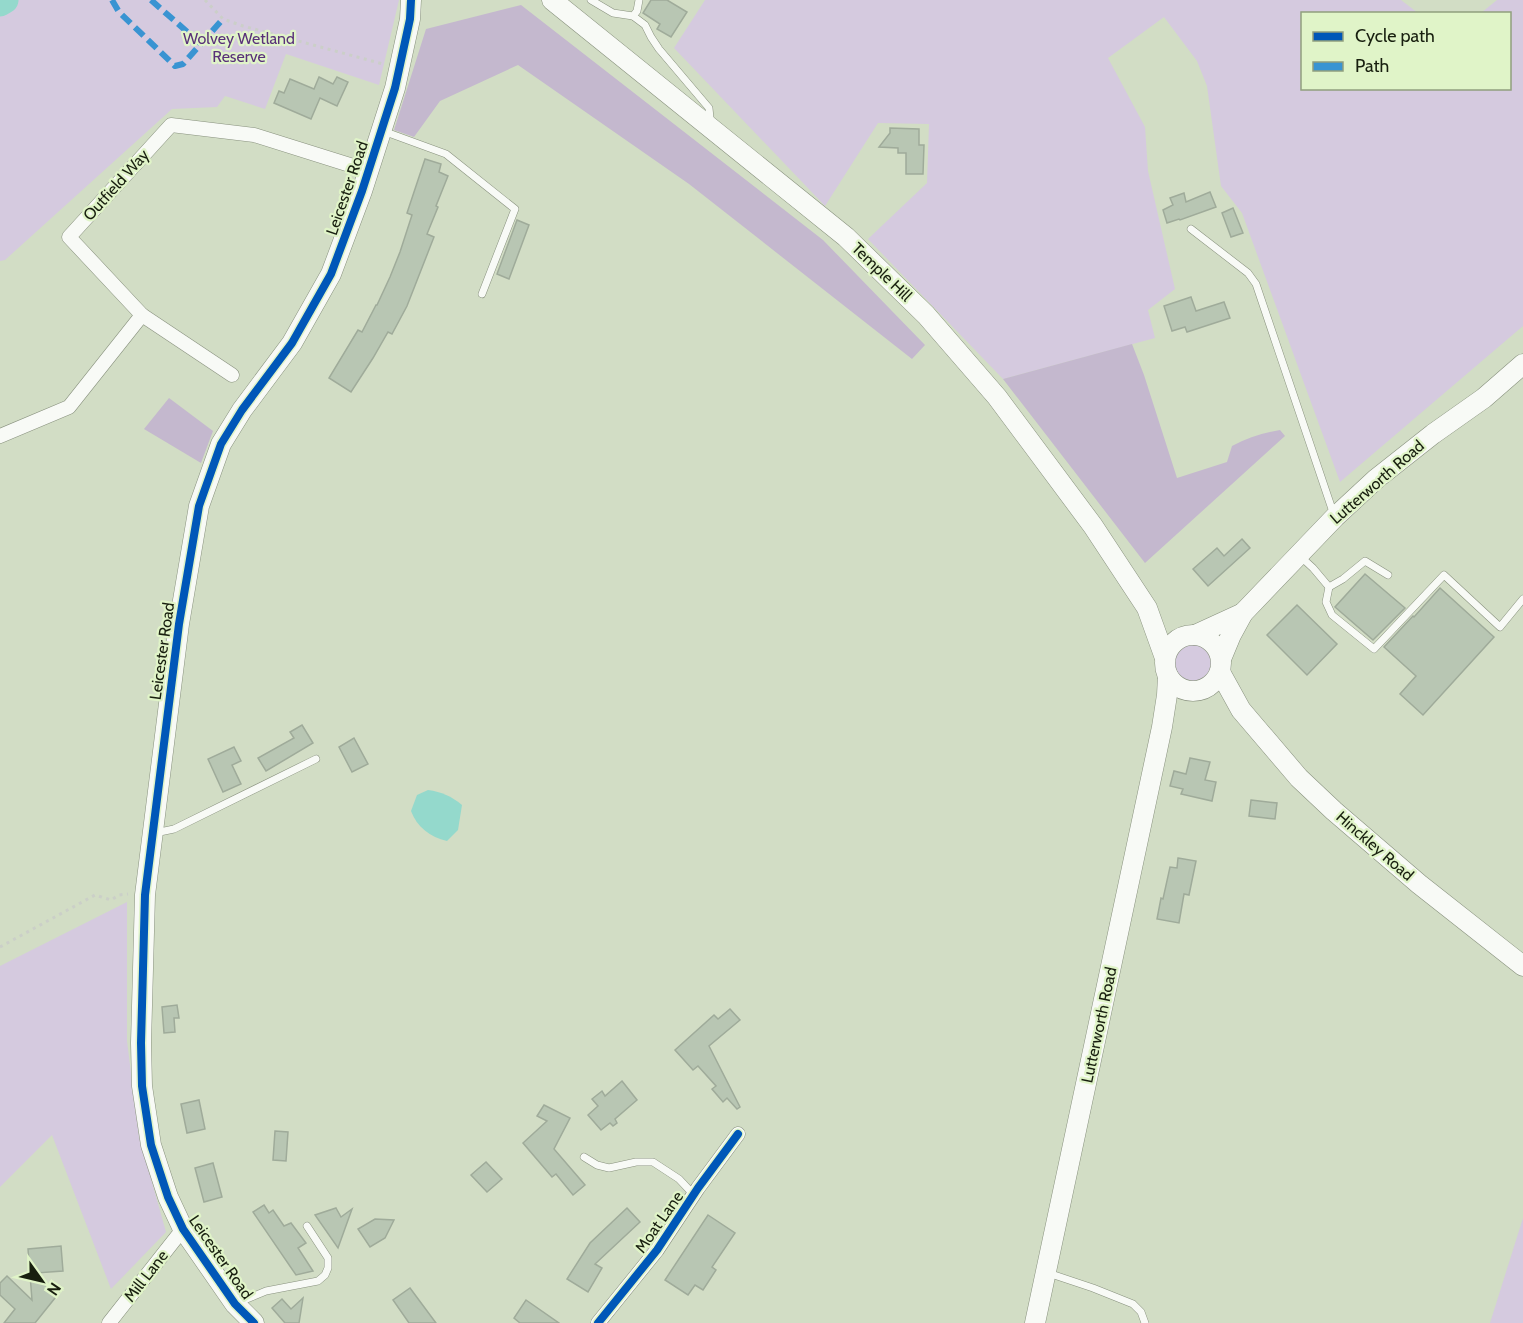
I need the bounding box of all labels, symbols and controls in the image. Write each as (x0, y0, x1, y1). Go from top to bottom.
legend (1301, 12, 1511, 90)
text: Cycle path (1355, 25, 1435, 47)
park label: Wolvey Wetland Reserve (183, 29, 295, 66)
text: Path (1355, 55, 1389, 77)
street label: Leicester Road (322, 138, 372, 238)
street label: Outfield Way (79, 146, 153, 224)
street label: Temple Hill (848, 239, 916, 305)
street label: Lutterworth Road (1326, 436, 1428, 528)
street label: Leicester Road (146, 601, 178, 701)
street label: Hinckley Road (1332, 807, 1418, 885)
street label: Lutterworth Road (1077, 965, 1121, 1085)
street label: Moat Lane (631, 1187, 687, 1257)
street label: Leicester Road (185, 1211, 257, 1303)
street label: Mill Lane (120, 1246, 172, 1306)
north arrow (12, 1251, 72, 1311)
text: N (43, 1279, 65, 1299)

